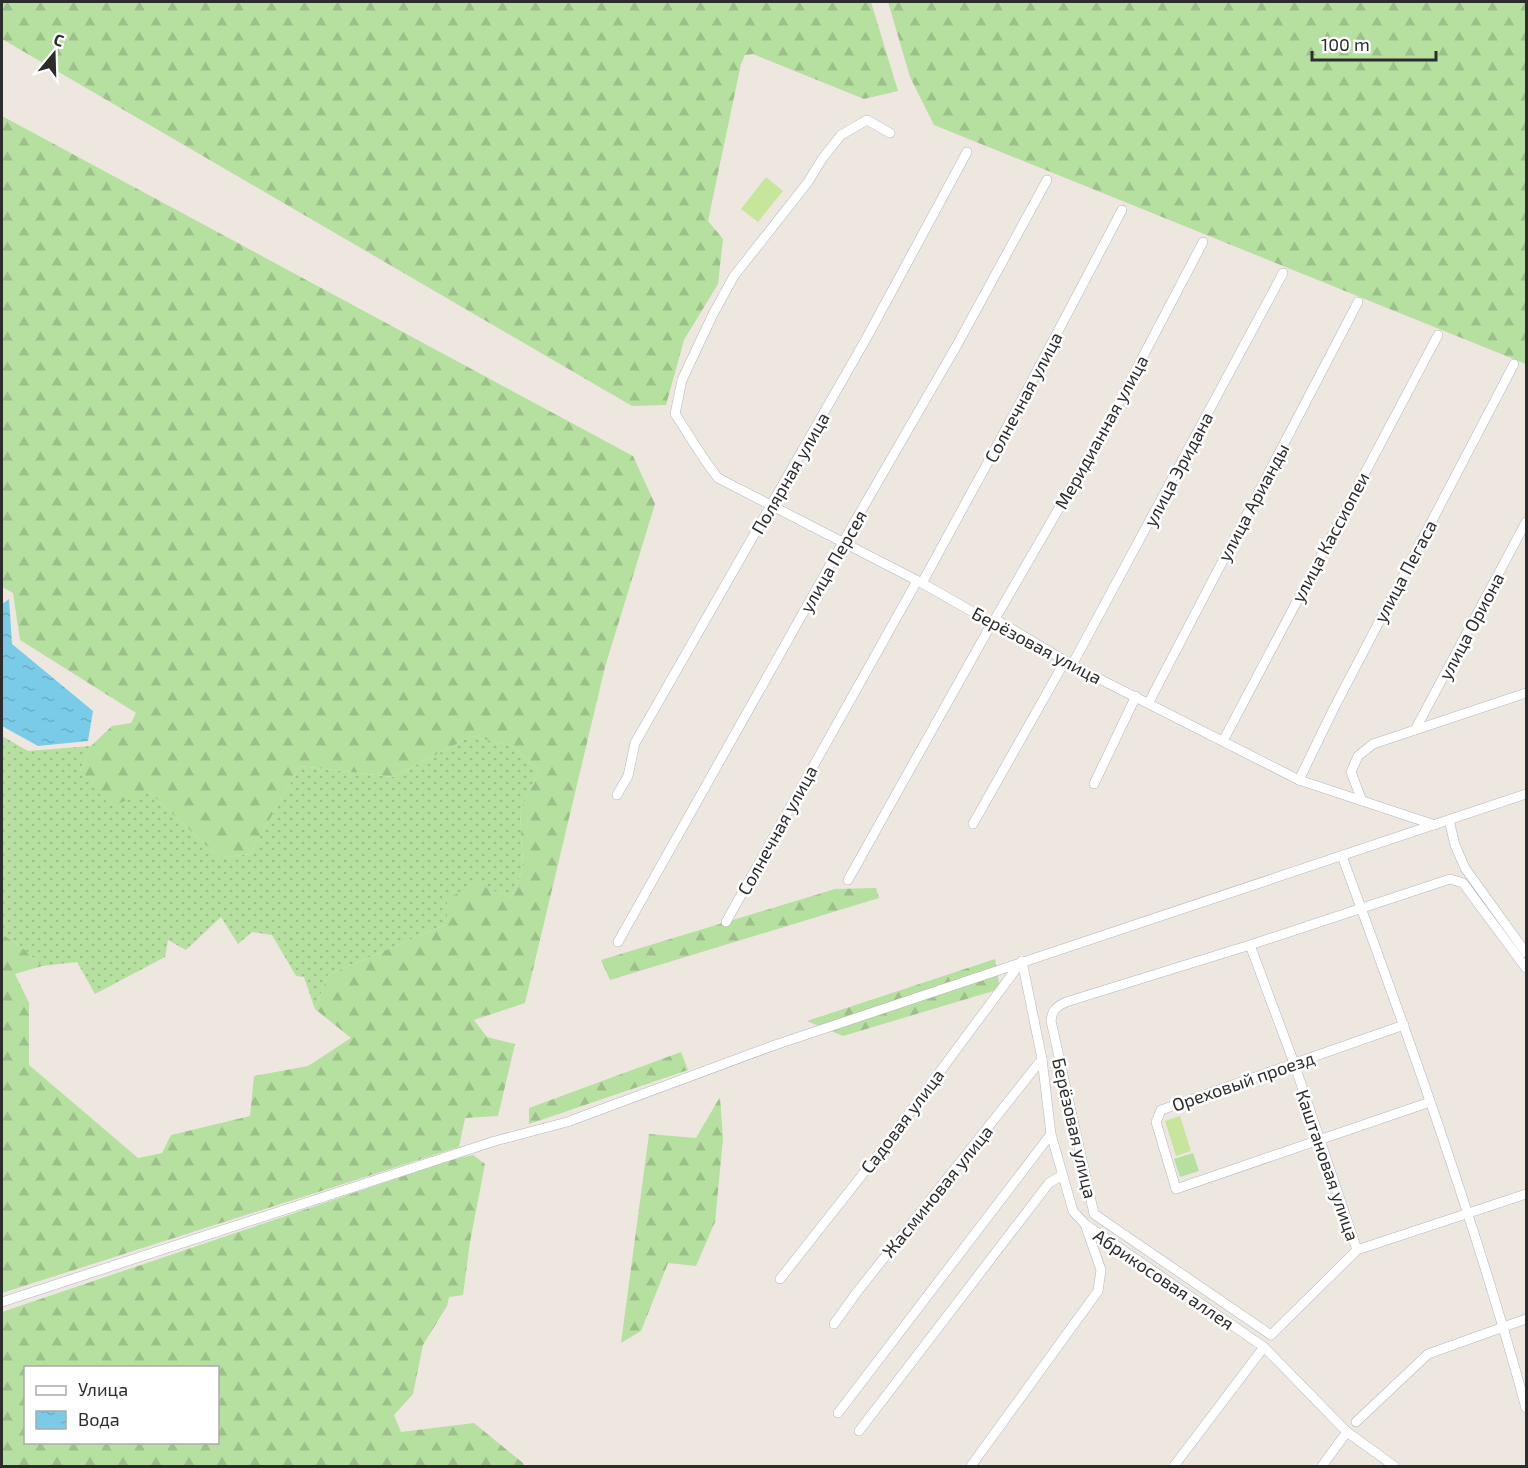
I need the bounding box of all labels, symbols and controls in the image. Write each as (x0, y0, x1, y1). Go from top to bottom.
north arrow (24, 24, 84, 84)
scale bar (1312, 24, 1436, 62)
text: С (51, 29, 67, 50)
text: 100 m (1321, 33, 1370, 55)
street label: Солнечная улица (979, 328, 1067, 466)
street label: Меридианная улица (1050, 351, 1152, 513)
street label: Полярная улица (746, 408, 834, 538)
street label: улица Эридана (1139, 408, 1217, 530)
street label: улица Арианды (1213, 439, 1293, 565)
street label: улица Кассиопеи (1286, 468, 1374, 606)
street label: улица Персея (795, 506, 871, 616)
street label: улица Пегаса (1369, 516, 1441, 626)
street label: улица Ориона (1434, 569, 1508, 683)
street label: Берёзовая улица (968, 602, 1106, 688)
street label: Солнечная улица (732, 761, 822, 899)
street label: Ореховый проезд (1169, 1046, 1317, 1116)
street label: Берёзовая улица (1048, 1055, 1102, 1201)
street label: Садовая улица (856, 1064, 948, 1178)
street label: Каштановая улица (1292, 1086, 1364, 1244)
street label: Жасминовая улица (877, 1120, 997, 1262)
street label: Абрикосовая аллея (1090, 1224, 1238, 1334)
legend (24, 1366, 219, 1444)
text: Улица (78, 1378, 128, 1400)
text: Вода (78, 1408, 120, 1430)

